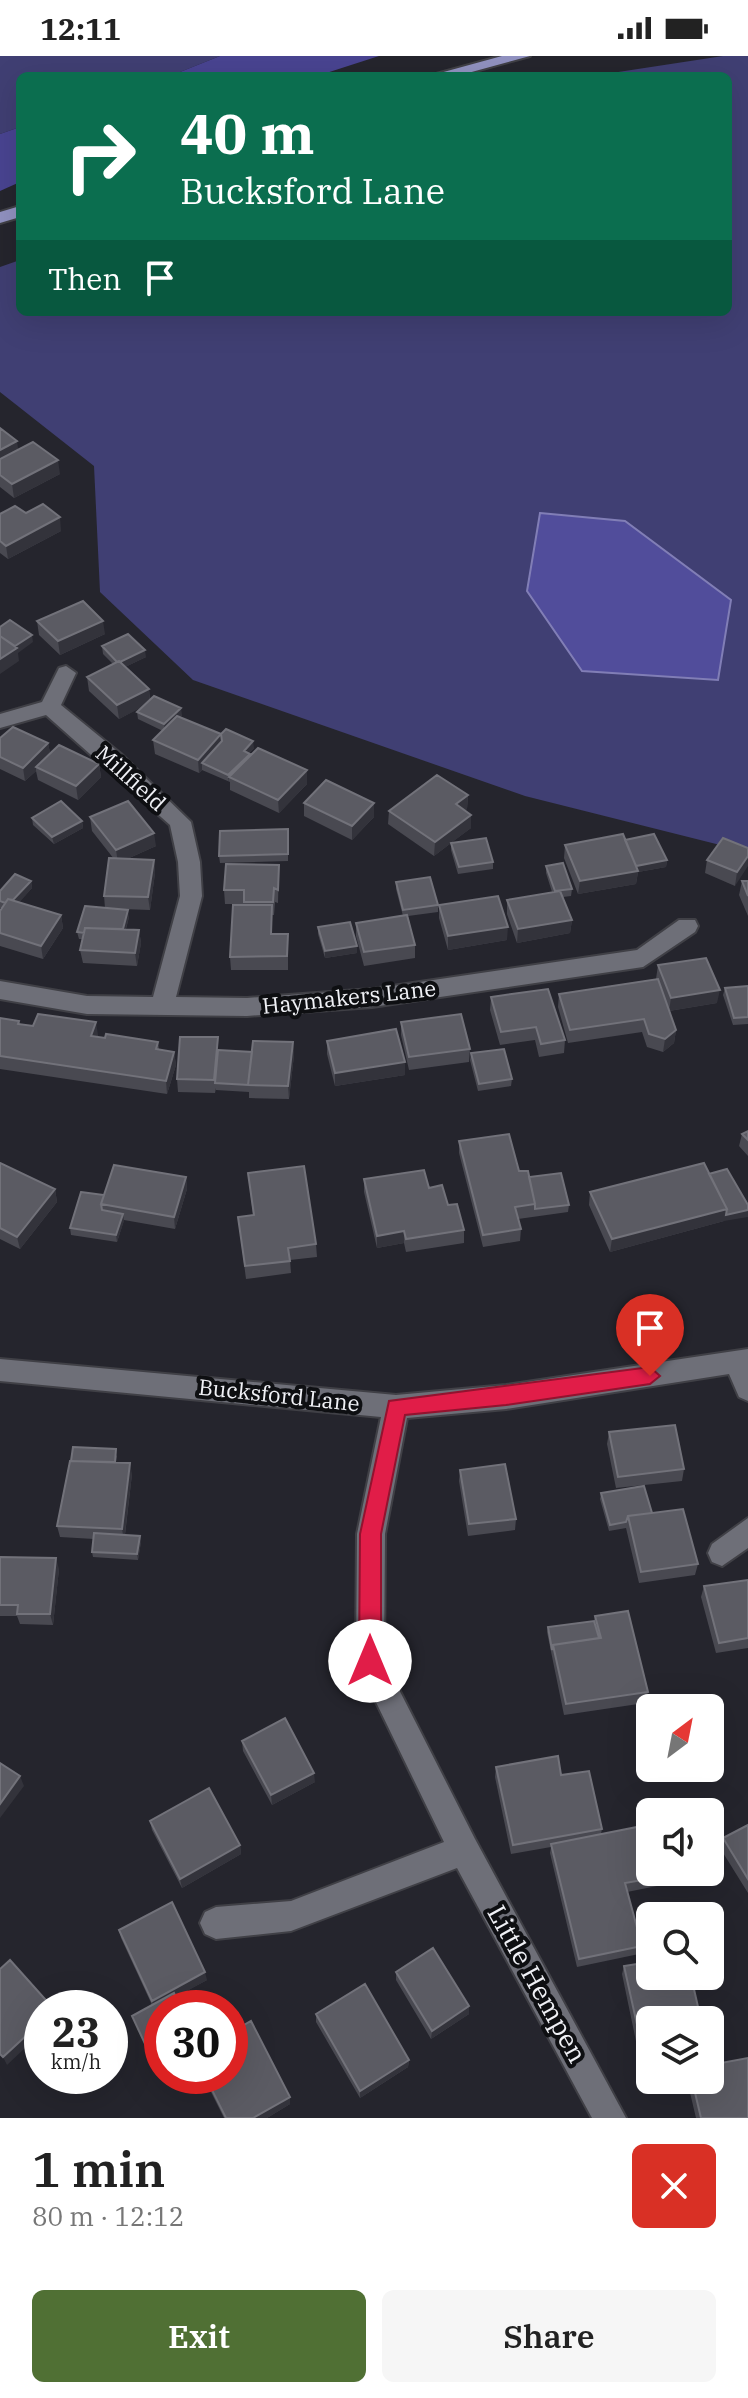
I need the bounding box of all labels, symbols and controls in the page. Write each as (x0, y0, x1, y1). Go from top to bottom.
text: 12:11 (40, 9, 121, 48)
text: 40 m (180, 97, 315, 169)
icon: right (48, 104, 152, 208)
text: Bucksford Lane (180, 167, 445, 214)
icon: arrive (138, 256, 182, 300)
text: Then (48, 259, 122, 298)
street label: Millfield (90, 738, 173, 817)
street label: Haymakers Lane (261, 973, 437, 1020)
pin (616, 1294, 684, 1376)
icon: arrive (628, 1306, 672, 1350)
street label: Bucksford Lane (197, 1372, 361, 1417)
position arrow (328, 1619, 412, 1703)
north arrow (636, 1694, 724, 1782)
map controls (636, 1694, 724, 2094)
button: sound (636, 1798, 724, 1886)
street label: Little Hempen (480, 1899, 595, 2068)
button: search (636, 1902, 724, 1990)
speed limit sign: 30 (144, 1990, 248, 2094)
text: 23 (52, 2006, 100, 2058)
button: layers (636, 2006, 724, 2094)
text: km/h (51, 2048, 101, 2075)
text: 1 min (32, 2138, 165, 2200)
button: close (632, 2144, 716, 2228)
text: 80 m · 12:12 (32, 2199, 184, 2233)
button: Exit (32, 2290, 366, 2382)
button: Share (382, 2290, 716, 2382)

